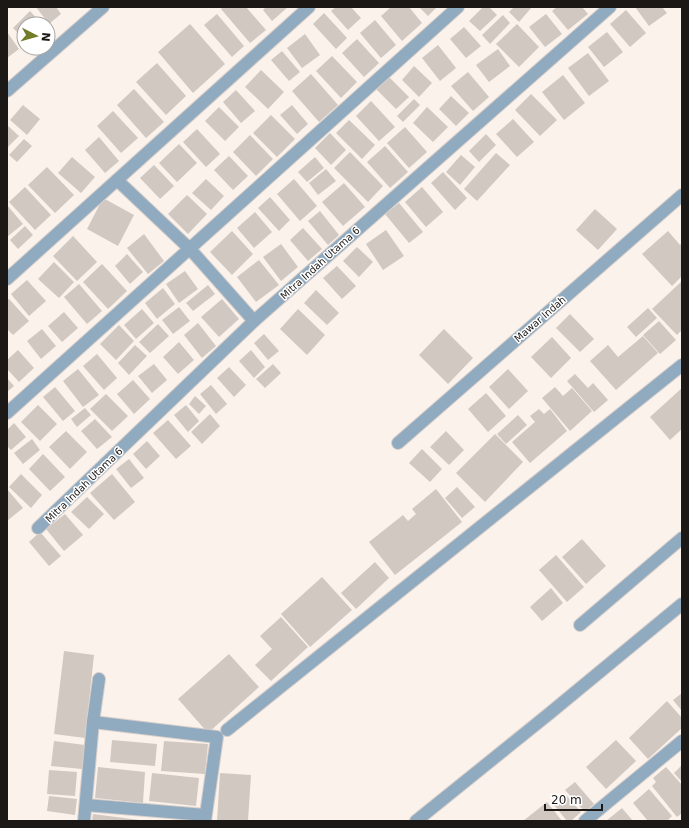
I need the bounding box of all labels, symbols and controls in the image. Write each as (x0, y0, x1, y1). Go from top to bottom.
north arrow (16, 16, 56, 56)
text: N (39, 32, 52, 42)
street label: Mitra Indah Utama 6 (278, 225, 362, 301)
street label: Mawar Indah (512, 294, 568, 344)
street label: Mitra Indah Utama 6 (43, 445, 125, 525)
scale bar (545, 786, 602, 812)
text: 20 m (551, 793, 582, 807)

